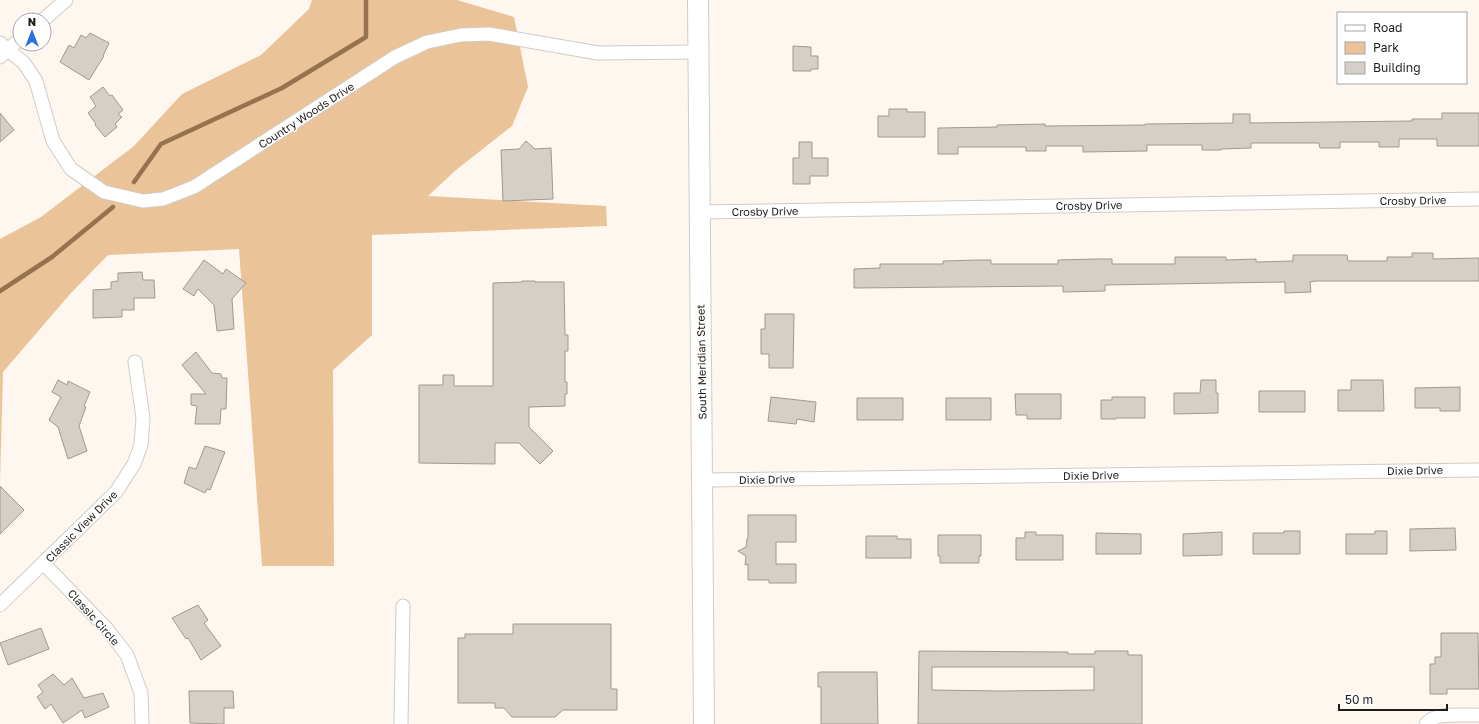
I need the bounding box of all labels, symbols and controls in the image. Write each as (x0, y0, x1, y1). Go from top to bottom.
north arrow (12, 12, 52, 52)
legend (1337, 12, 1467, 84)
text: N (28, 15, 36, 28)
text: Road (1373, 20, 1402, 35)
text: Park (1373, 40, 1399, 55)
text: Building (1373, 60, 1421, 75)
street label: Country Woods Drive (256, 79, 356, 151)
street label: Crosby Drive (1379, 193, 1447, 207)
street label: Crosby Drive (1055, 198, 1123, 212)
street label: Crosby Drive (731, 204, 799, 218)
street label: South Meridian Street (693, 304, 709, 420)
street label: Dixie Drive (1387, 463, 1443, 477)
street label: Dixie Drive (1063, 468, 1119, 482)
street label: Dixie Drive (739, 472, 795, 486)
street label: Classic View Drive (42, 487, 120, 565)
street label: Classic Circle (65, 586, 123, 648)
scale bar (1339, 686, 1447, 712)
text: 50 m (1345, 692, 1373, 707)

